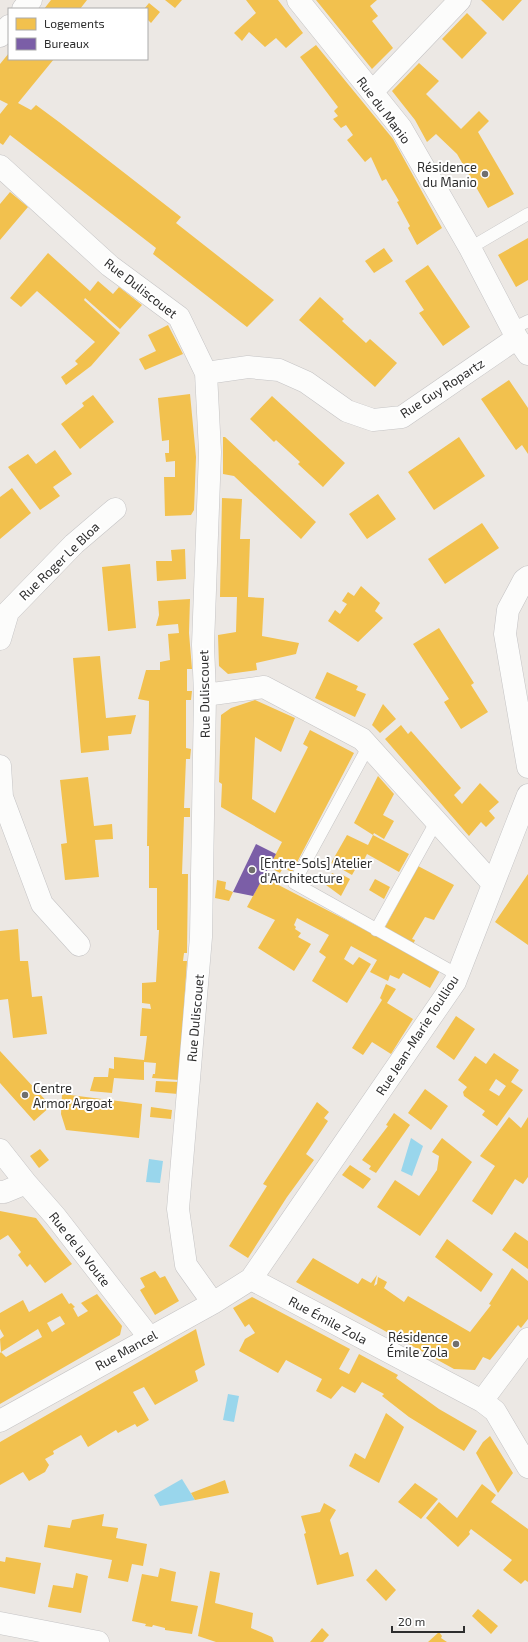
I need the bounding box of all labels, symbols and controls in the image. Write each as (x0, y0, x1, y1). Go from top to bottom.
legend (8, 8, 148, 60)
text: Logements (44, 16, 105, 30)
text: Bureaux (44, 36, 90, 50)
street label: Rue du Manio (354, 73, 414, 147)
place label: Résidence du Manio (417, 159, 477, 190)
marker: Résidence du Manio (480, 169, 490, 179)
street label: Rue Duliscouet (101, 255, 181, 321)
street label: Rue Guy Ropartz (397, 355, 487, 421)
street label: Rue Roger Le Bloa (15, 519, 103, 603)
street label: Rue Duliscouet (195, 650, 213, 738)
place label: [Entre-Sols] Atelier d'Architecture (260, 855, 372, 886)
marker: [Entre-Sols] Atelier d'Architecture (247, 865, 257, 875)
street label: Rue Jean-Marie Toulliou (372, 972, 462, 1098)
street label: Rue Duliscouet (183, 973, 207, 1063)
place label: Centre Armor Argoat (33, 1080, 113, 1111)
marker: Centre Armor Argoat (20, 1090, 30, 1100)
street label: Rue de la Voute (46, 1208, 114, 1290)
street label: Rue Émile Zola (286, 1292, 371, 1347)
street label: Rue Mancel (92, 1326, 160, 1374)
place label: Résidence Émile Zola (387, 1329, 448, 1360)
marker: Résidence Émile Zola (451, 1339, 461, 1349)
scale bar (392, 1608, 464, 1634)
text: 20 m (398, 1614, 425, 1628)

